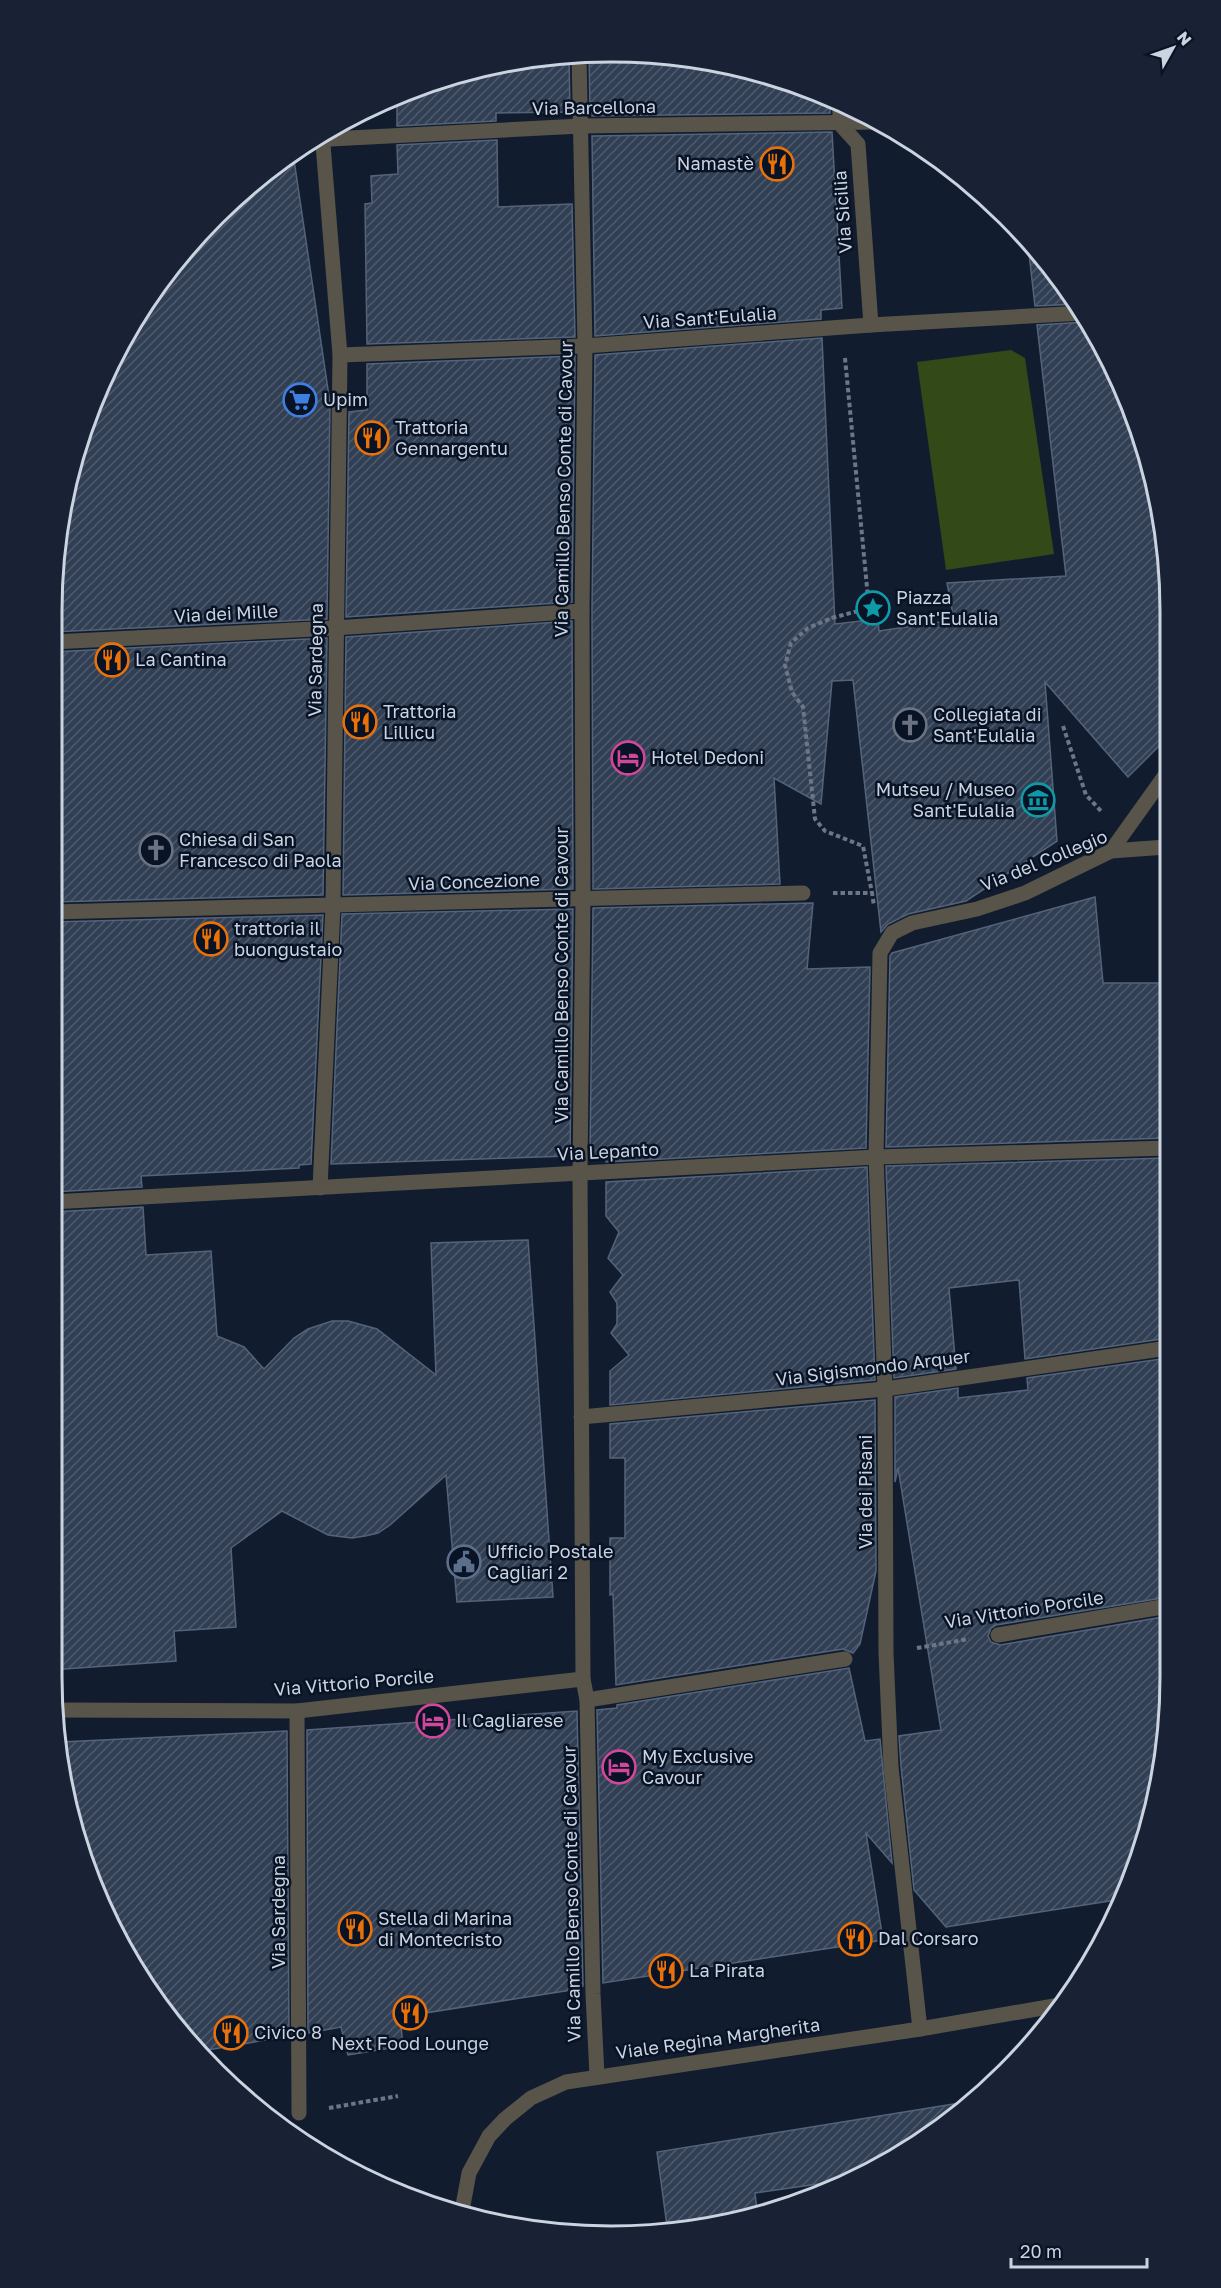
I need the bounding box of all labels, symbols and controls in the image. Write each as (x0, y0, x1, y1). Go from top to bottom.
north arrow (1143, 18, 1203, 78)
text: N (1173, 27, 1196, 49)
street label: Via Barcellona (532, 95, 656, 119)
restaurant icon: Namastè (759, 146, 795, 182)
place label: Namastè (677, 152, 754, 174)
street label: Via Sicilia (828, 170, 856, 254)
street label: Via Sant'Eulalia (642, 301, 778, 333)
street label: Via Camillo Benso Conte di Cavour (549, 340, 577, 638)
supermarket icon: Upim (282, 382, 318, 418)
place label: Upim (323, 388, 368, 410)
place label: Trattoria Gennargentu (395, 416, 508, 459)
restaurant icon: Trattoria Gennargentu (354, 420, 390, 456)
place label: Piazza Sant'Eulalia (896, 586, 998, 629)
place icon: Piazza Sant'Eulalia (855, 590, 891, 626)
street label: Via dei Mille (173, 599, 279, 627)
street label: Via Sardegna (303, 603, 327, 717)
restaurant icon: La Cantina (94, 642, 130, 678)
place label: La Cantina (135, 648, 227, 670)
place label: Trattoria Lillicu (383, 700, 456, 743)
place label: Collegiata di Sant'Eulalia (933, 703, 1041, 746)
restaurant icon: Trattoria Lillicu (342, 704, 378, 740)
church icon: Collegiata di Sant'Eulalia (892, 707, 928, 743)
hotel icon: Hotel Dedoni (610, 740, 646, 776)
place label: Hotel Dedoni (651, 746, 764, 768)
place label: Mutseu / Museo Sant'Eulalia (876, 778, 1015, 821)
museum icon: Mutseu / Museo Sant'Eulalia (1020, 782, 1056, 818)
street label: Via del Collegio (977, 825, 1110, 896)
street label: Via Camillo Benso Conte di Cavour (550, 827, 572, 1123)
place label: Chiesa di San Francesco di Paola (179, 828, 342, 871)
church icon: Chiesa di San Francesco di Paola (138, 832, 174, 868)
street label: Via Concezione (408, 868, 540, 894)
place label: trattoria il buongustaio (234, 917, 342, 960)
restaurant icon: trattoria il buongustaio (193, 921, 229, 957)
street label: Via Lepanto (556, 1137, 660, 1165)
street label: Via Sigismondo Arquer (774, 1344, 971, 1390)
street label: Via dei Pisani (854, 1435, 876, 1549)
place label: Ufficio Postale Cagliari 2 (487, 1540, 614, 1583)
public building icon: Ufficio Postale Cagliari 2 (446, 1544, 482, 1580)
street label: Via Vittorio Porcile (943, 1586, 1105, 1632)
street label: Via Vittorio Porcile (273, 1664, 435, 1700)
hotel icon: Il Cagliarese (415, 1703, 451, 1739)
place label: Il Cagliarese (456, 1709, 563, 1731)
street label: Via Camillo Benso Conte di Cavour (557, 1745, 585, 2043)
place label: My Exclusive Cavour (642, 1745, 754, 1788)
hotel icon: My Exclusive Cavour (601, 1749, 637, 1785)
street label: Via Sardegna (267, 1855, 289, 1969)
place label: Stella di Marina di Montecristo (378, 1907, 512, 1950)
restaurant icon: Stella di Marina di Montecristo (337, 1911, 373, 1947)
restaurant icon: Dal Corsaro (837, 1921, 873, 1957)
place label: Dal Corsaro (878, 1927, 978, 1949)
restaurant icon: La Pirata (648, 1953, 684, 1989)
place label: La Pirata (689, 1959, 765, 1981)
restaurant icon: Next Food Lounge (392, 1995, 428, 2031)
street label: Viale Regina Margherita (614, 2013, 821, 2063)
restaurant icon: Civico 8 (213, 2015, 249, 2051)
place label: Civico 8 (254, 2021, 322, 2043)
place label: Next Food Lounge (331, 2032, 489, 2054)
scale bar (1011, 2231, 1148, 2269)
text: 20 m (1020, 2240, 1062, 2262)

